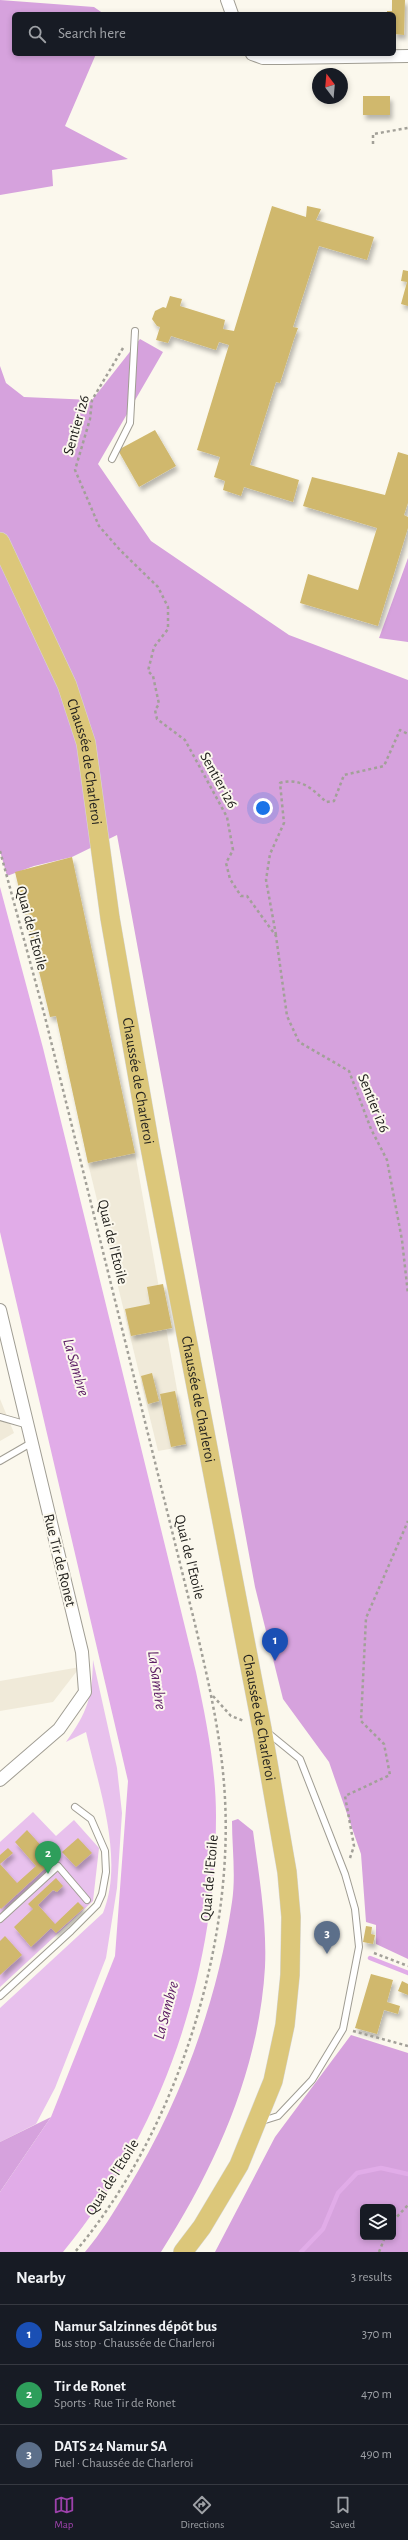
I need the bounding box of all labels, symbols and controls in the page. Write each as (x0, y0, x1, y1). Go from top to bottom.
search box (12, 12, 396, 56)
icon: search (26, 23, 48, 45)
text: Search here (58, 26, 126, 41)
north arrow (312, 68, 348, 104)
street label: Sentier i26 (61, 393, 92, 457)
street label: Chaussée de Charleroi (64, 697, 104, 826)
street label: Sentier i26 (197, 750, 240, 811)
your location (253, 798, 273, 818)
street label: Quai de l'Etoile (13, 884, 50, 972)
street label: Chaussée de Charleroi (120, 1016, 156, 1146)
street label: Sentier i26 (355, 1072, 392, 1135)
street label: Quai de l'Etoile (95, 1198, 130, 1286)
street label: Chaussée de Charleroi (179, 1335, 218, 1464)
water label: La Sambre (60, 1337, 92, 1398)
street label: Rue Tir de Ronet (41, 1512, 78, 1608)
street label: Quai de l'Etoile (172, 1513, 207, 1601)
pin: 1 (262, 1628, 288, 1661)
water label: La Sambre (145, 1650, 169, 1711)
street label: Chaussée de Charleroi (240, 1653, 278, 1782)
street label: Quai de l'Etoile (198, 1834, 221, 1922)
pin: 2 (35, 1841, 61, 1874)
pin: 3 (314, 1921, 340, 1954)
water label: La Sambre (151, 1980, 181, 2041)
street label: Quai de l'Etoile (83, 2136, 142, 2218)
map controls (360, 2204, 396, 2240)
button: layers (360, 2204, 396, 2240)
text: Nearby (16, 2269, 66, 2286)
text: 3 results (351, 2271, 392, 2284)
text: Namur Salzinnes dépôt bus (54, 2319, 217, 2334)
text: 1 (27, 2328, 31, 2341)
text: 370 m (362, 2328, 392, 2341)
text: Bus stop · Chaussée de Charleroi (54, 2337, 215, 2350)
text: Tir de Ronet (54, 2379, 126, 2394)
text: 2 (26, 2388, 32, 2401)
text: 470 m (361, 2388, 392, 2401)
text: Sports · Rue Tir de Ronet (54, 2397, 176, 2410)
text: DATS 24 Namur SA (54, 2439, 167, 2454)
text: 3 (26, 2448, 32, 2461)
text: 490 m (360, 2448, 392, 2461)
text: Fuel · Chaussée de Charleroi (54, 2457, 193, 2470)
tab: Map (53, 2494, 75, 2531)
tab: Directions (180, 2494, 224, 2531)
tab: Saved (330, 2494, 355, 2531)

